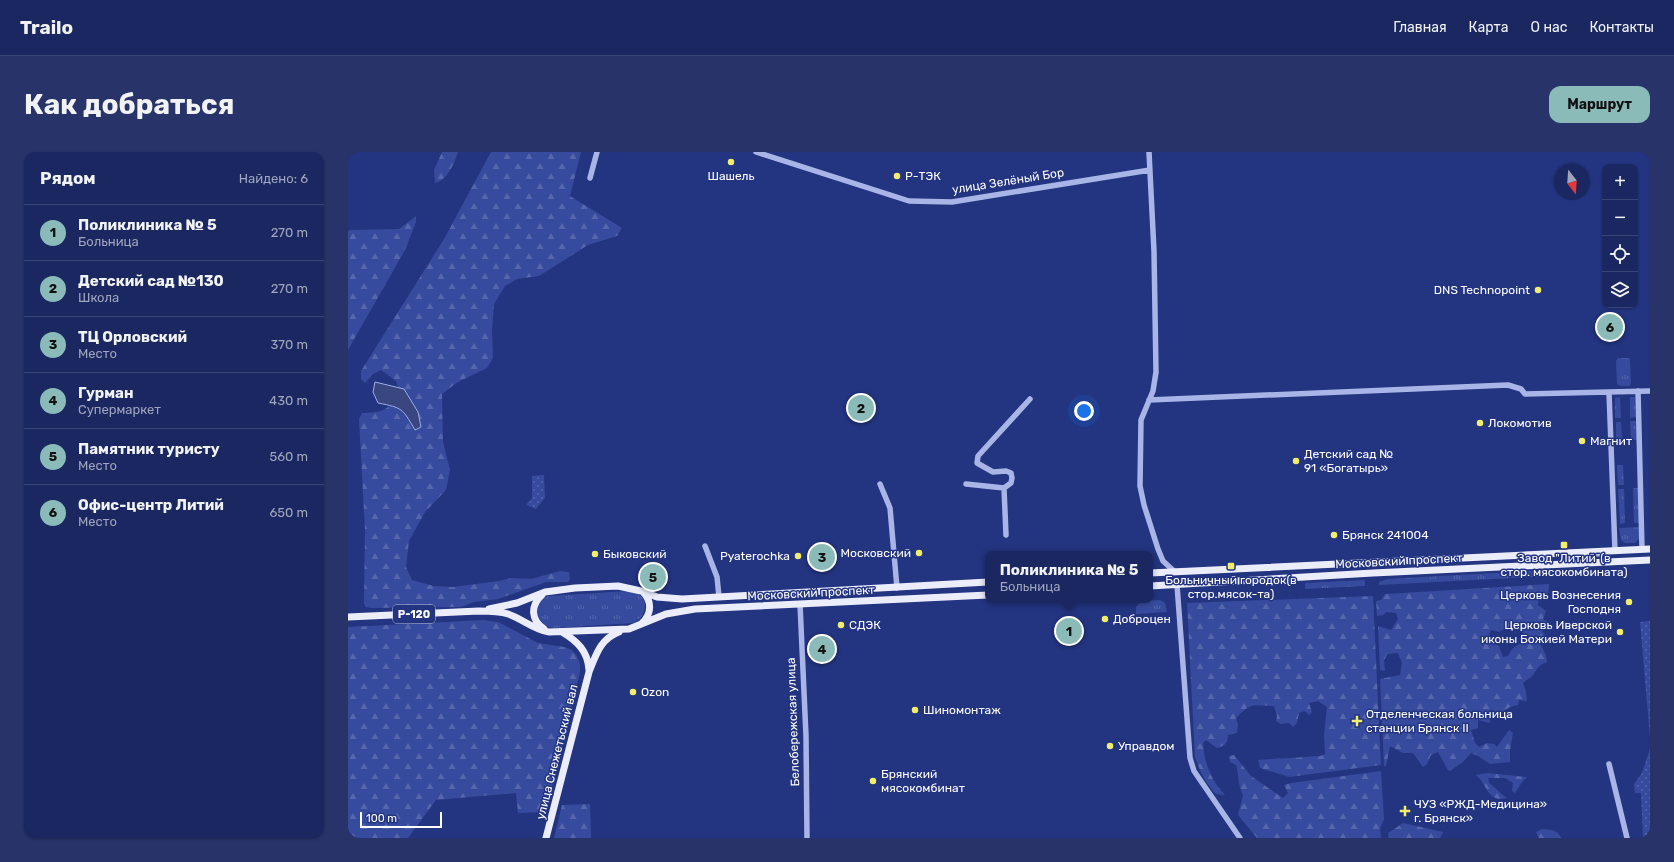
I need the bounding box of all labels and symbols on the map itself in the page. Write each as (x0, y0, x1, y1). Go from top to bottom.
marker: Шашель (726, 157, 736, 167)
north arrow (1554, 164, 1590, 200)
street label: улица Зелёный Бор (951, 165, 1065, 197)
place label: Шашель (707, 169, 755, 183)
place label: Р-ТЭК (905, 169, 941, 183)
marker: Р-ТЭК (892, 171, 902, 181)
place label: DNS Technopoint (1434, 283, 1530, 297)
marker: DNS Technopoint (1533, 285, 1543, 295)
pin: 6 (1597, 312, 1623, 342)
pin: 2 (848, 393, 874, 423)
your location (1074, 401, 1094, 421)
place label: Локомотив (1488, 416, 1552, 430)
marker: Локомотив (1475, 418, 1485, 428)
place label: Магнит (1590, 434, 1632, 448)
marker: Магнит (1577, 436, 1587, 446)
place label: Детский сад № 91 «Богатырь» (1304, 447, 1393, 475)
marker: Детский сад № 91 «Богатырь» (1291, 456, 1301, 466)
place label: Брянск 241004 (1342, 528, 1429, 542)
marker: Брянск 241004 (1329, 530, 1339, 540)
marker: Завод "Литий"(в стор. мясокомбината) (1559, 540, 1569, 550)
pin: 3 (809, 542, 835, 572)
place label: Московский (841, 546, 911, 560)
place label: Быковский (603, 547, 667, 561)
marker: Московский (914, 548, 924, 558)
marker: Быковский (590, 549, 600, 559)
place label: Pyaterochka (720, 549, 790, 563)
marker: Pyaterochka (793, 551, 803, 561)
street label: Московский проспект (1335, 551, 1463, 571)
place label: Завод "Литий"(в стор. мясокомбината) (1500, 551, 1628, 579)
marker: Больничный городок(в стор.мясок-та) (1226, 561, 1236, 571)
pin: 5 (640, 562, 666, 592)
place label: Больничный городок(в стор.мясок-та) (1165, 573, 1297, 601)
street label: Московский проспект (747, 583, 875, 603)
place label: Церковь Вознесения Господня (1500, 588, 1621, 616)
marker: Церковь Вознесения Господня (1624, 597, 1634, 607)
road number: Р-120 (393, 605, 435, 623)
place label: Доброцен (1113, 612, 1171, 626)
marker: Доброцен (1100, 614, 1110, 624)
pin: 1 (1056, 616, 1082, 646)
place label: СДЭК (849, 618, 881, 632)
place label: Церковь Иверской иконы Божией Матери (1481, 618, 1612, 646)
marker: СДЭК (836, 620, 846, 630)
marker: Церковь Иверской иконы Божией Матери (1615, 627, 1625, 637)
pin: 4 (809, 634, 835, 664)
street label: Белобережская улица (784, 657, 802, 787)
street label: улица Снежетьский вал (533, 683, 581, 821)
place label: Ozon (641, 685, 669, 699)
marker: Ozon (628, 687, 638, 697)
place label: Шиномонтаж (923, 703, 1001, 717)
marker: Шиномонтаж (910, 705, 920, 715)
place label: Отделенческая больница станции Брянск II (1366, 707, 1513, 735)
marker: Отделенческая больница станции Брянск II (1351, 715, 1363, 727)
place label: Управдом (1118, 739, 1174, 753)
marker: Управдом (1105, 741, 1115, 751)
place label: Брянский мясокомбинат (881, 767, 965, 795)
marker: Брянский мясокомбинат (868, 776, 878, 786)
place label: ЧУЗ «РЖД-Медицина» г. Брянск» (1414, 797, 1547, 825)
marker: ЧУЗ «РЖД-Медицина» г. Брянск» (1399, 805, 1411, 817)
scale bar (360, 810, 442, 829)

